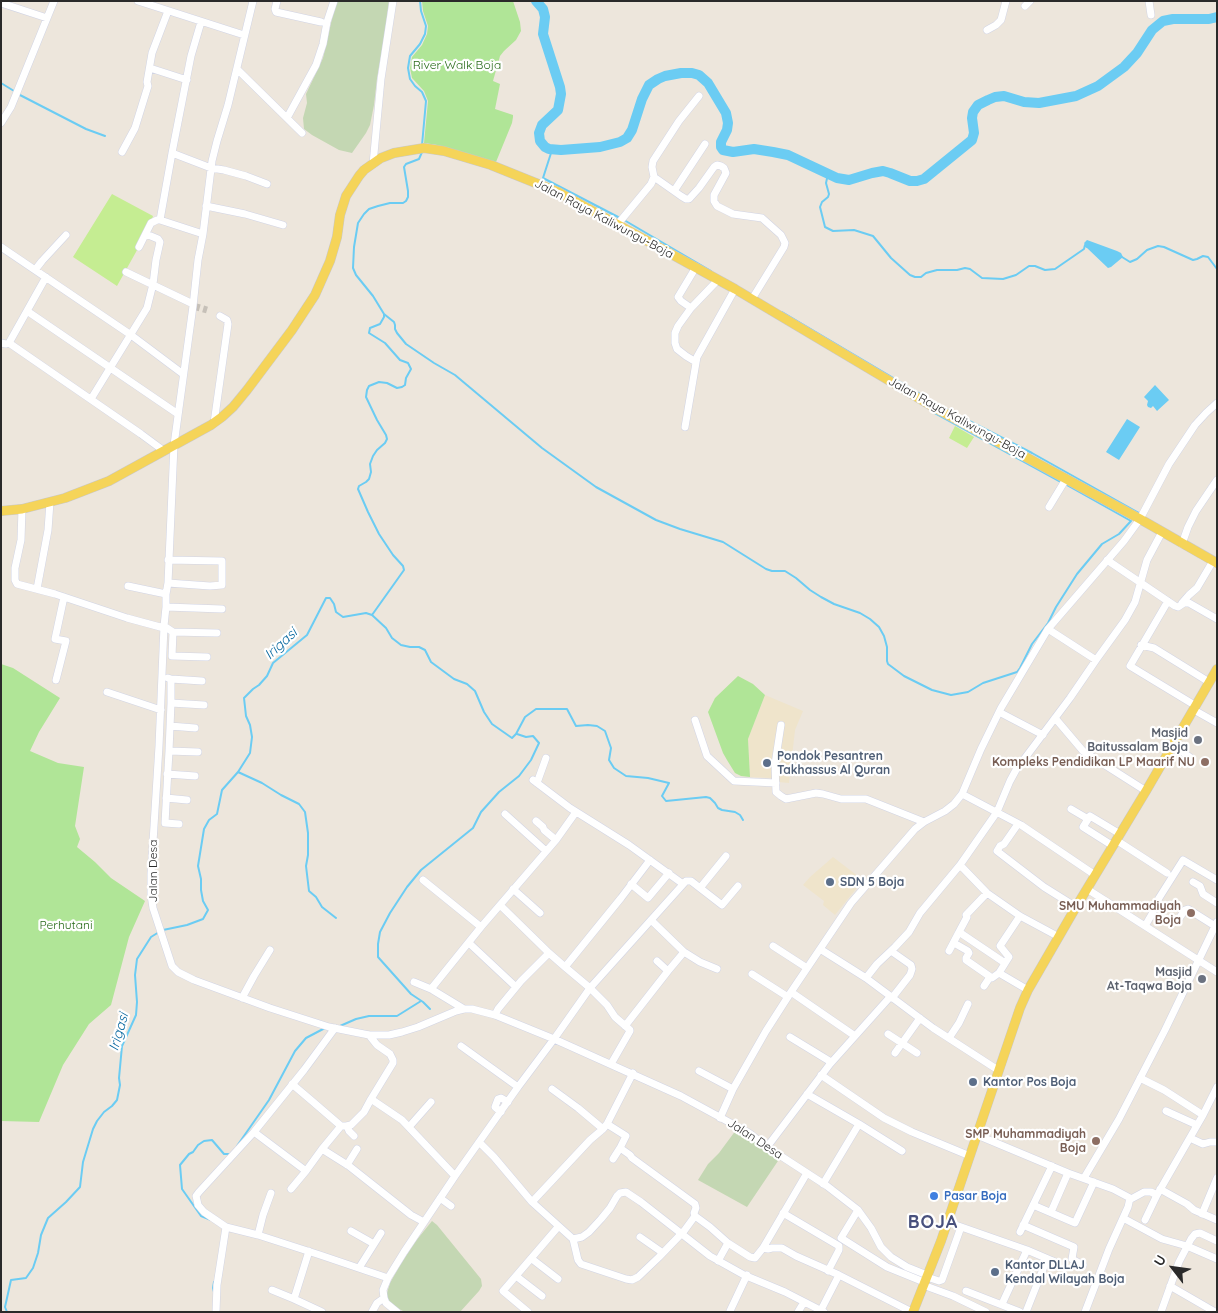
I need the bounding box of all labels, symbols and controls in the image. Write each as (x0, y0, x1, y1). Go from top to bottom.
park label: River Walk Boja (413, 58, 501, 72)
street label: Jalan Raya Kaliwungu-Boja (532, 176, 676, 262)
street label: Jalan Raya Kaliwungu-Boja (886, 374, 1028, 462)
water label: Irigasi (261, 625, 301, 663)
place label: Masjid Baitussalam Boja (1087, 726, 1188, 754)
marker: Masjid Baitussalam Boja (1192, 734, 1204, 746)
place label: Pondok Pesantren Takhassus Al Quran (777, 749, 890, 777)
place label: Kompleks Pendidikan LP Maarif NU (992, 755, 1195, 769)
marker: Kompleks Pendidikan LP Maarif NU (1199, 756, 1211, 768)
marker: Pondok Pesantren Takhassus Al Quran (761, 757, 773, 769)
street label: Jalan Desa (146, 840, 160, 902)
place label: SDN 5 Boja (840, 875, 904, 889)
marker: SDN 5 Boja (824, 876, 836, 888)
place label: SMU Muhammadiyah Boja (1059, 899, 1181, 927)
marker: SMU Muhammadiyah Boja (1185, 907, 1197, 919)
park label: Perhutani (40, 918, 92, 932)
place label: Masjid At-Taqwa Boja (1107, 965, 1192, 993)
marker: Masjid At-Taqwa Boja (1196, 973, 1208, 985)
water label: Irigasi (106, 1011, 132, 1053)
place label: Kantor Pos Boja (983, 1075, 1076, 1089)
marker: Kantor Pos Boja (967, 1076, 979, 1088)
street label: Jalan Desa (725, 1116, 785, 1162)
place label: SMP Muhammadiyah Boja (965, 1127, 1086, 1155)
marker: SMP Muhammadiyah Boja (1090, 1135, 1102, 1147)
place label: Pasar Boja (944, 1189, 1007, 1203)
marker: Pasar Boja (928, 1190, 940, 1202)
district label: BOJA (907, 1212, 959, 1234)
north arrow (1148, 1243, 1198, 1293)
text: U (1150, 1252, 1170, 1269)
place label: Kantor DLLAJ Kendal Wilayah Boja (1005, 1258, 1125, 1286)
marker: Kantor DLLAJ Kendal Wilayah Boja (989, 1266, 1001, 1278)

